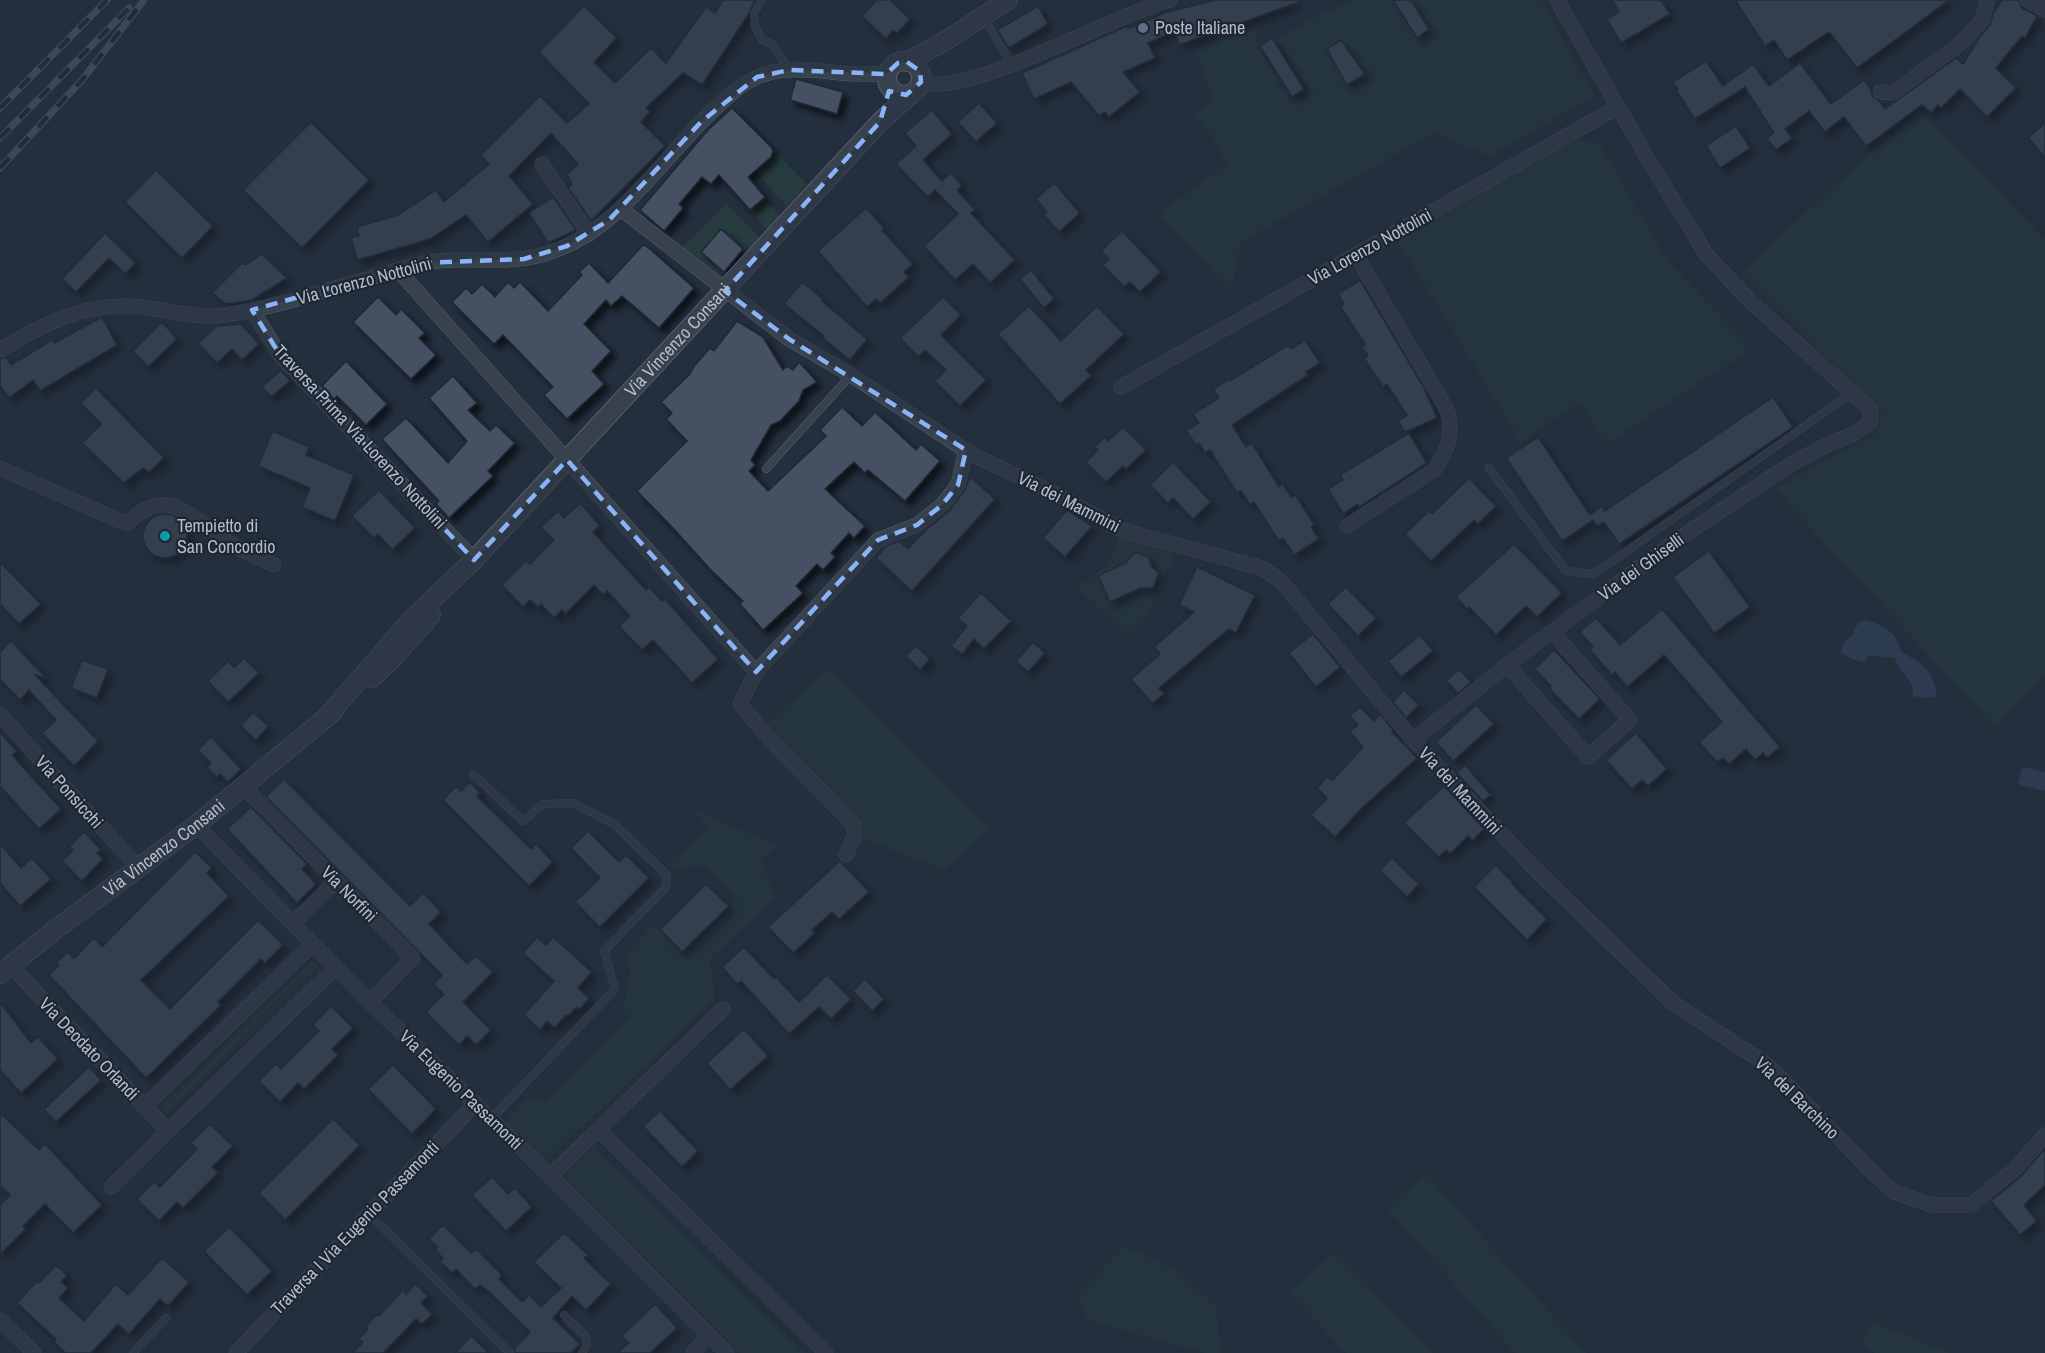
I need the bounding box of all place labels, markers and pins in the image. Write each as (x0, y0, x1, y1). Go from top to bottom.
place label: Poste Italiane (1155, 15, 1245, 40)
marker: Poste Italiane (1136, 21, 1150, 35)
place label: Tempietto di San Concordio (177, 513, 275, 559)
marker: Tempietto di San Concordio (158, 529, 172, 543)

